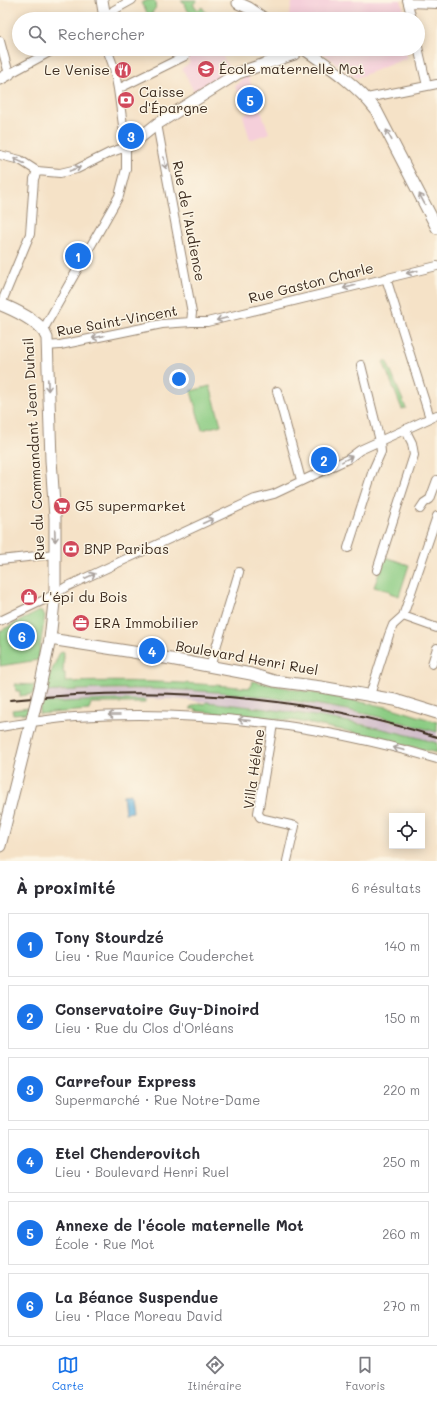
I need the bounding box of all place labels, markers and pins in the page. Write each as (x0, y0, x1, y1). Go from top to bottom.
school or university icon: École maternelle Mot (196, 59, 216, 79)
place label: École maternelle Mot (219, 59, 364, 78)
place label: Le Venise (44, 60, 110, 79)
restaurant icon: Le Venise (113, 60, 133, 80)
place label: Caisse d'Épargne (139, 82, 208, 117)
pin: 5 (237, 85, 263, 115)
bank icon: Caisse d'Épargne (116, 90, 136, 110)
pin: 3 (118, 121, 144, 151)
pin: 1 (65, 241, 91, 271)
pin: 2 (311, 445, 337, 475)
supermarket icon: G5 supermarket (52, 496, 72, 516)
place label: G5 supermarket (75, 496, 186, 515)
bank icon: BNP Paribas (61, 539, 81, 559)
place label: BNP Paribas (84, 539, 169, 558)
shop icon: L'épi du Bois (19, 587, 39, 607)
place label: L'épi du Bois (42, 587, 128, 606)
office icon: ERA Immobilier (71, 613, 91, 633)
place label: ERA Immobilier (94, 613, 199, 632)
pin: 6 (9, 621, 35, 651)
pin: 4 (139, 636, 165, 666)

